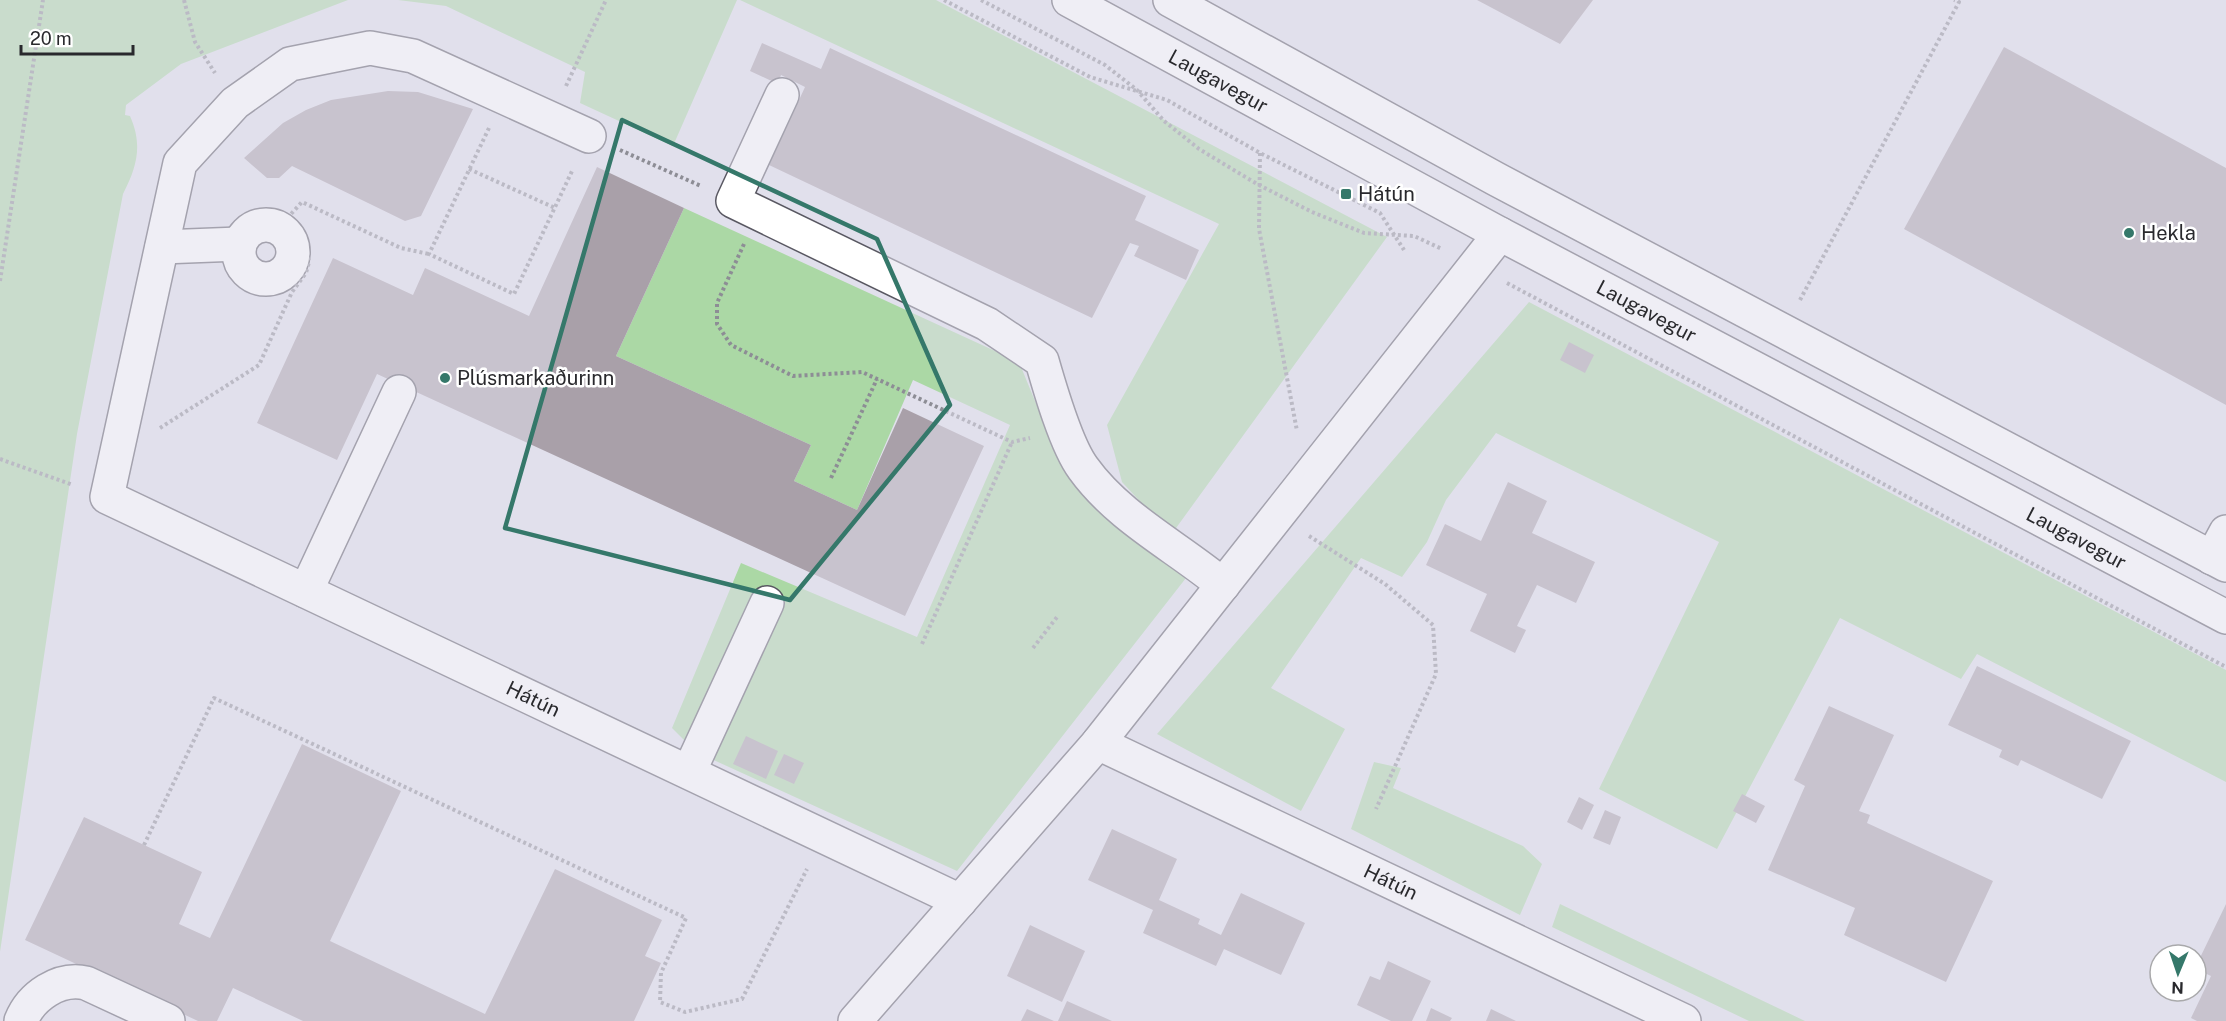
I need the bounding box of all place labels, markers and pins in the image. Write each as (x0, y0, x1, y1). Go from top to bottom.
place label: Hátún (1358, 182, 1415, 206)
marker: Hátún (1339, 187, 1353, 201)
place label: Hekla (2141, 221, 2196, 245)
marker: Hekla (2122, 226, 2136, 240)
place label: Plúsmarkaðurinn (457, 366, 614, 390)
marker: Plúsmarkaðurinn (438, 371, 452, 385)

